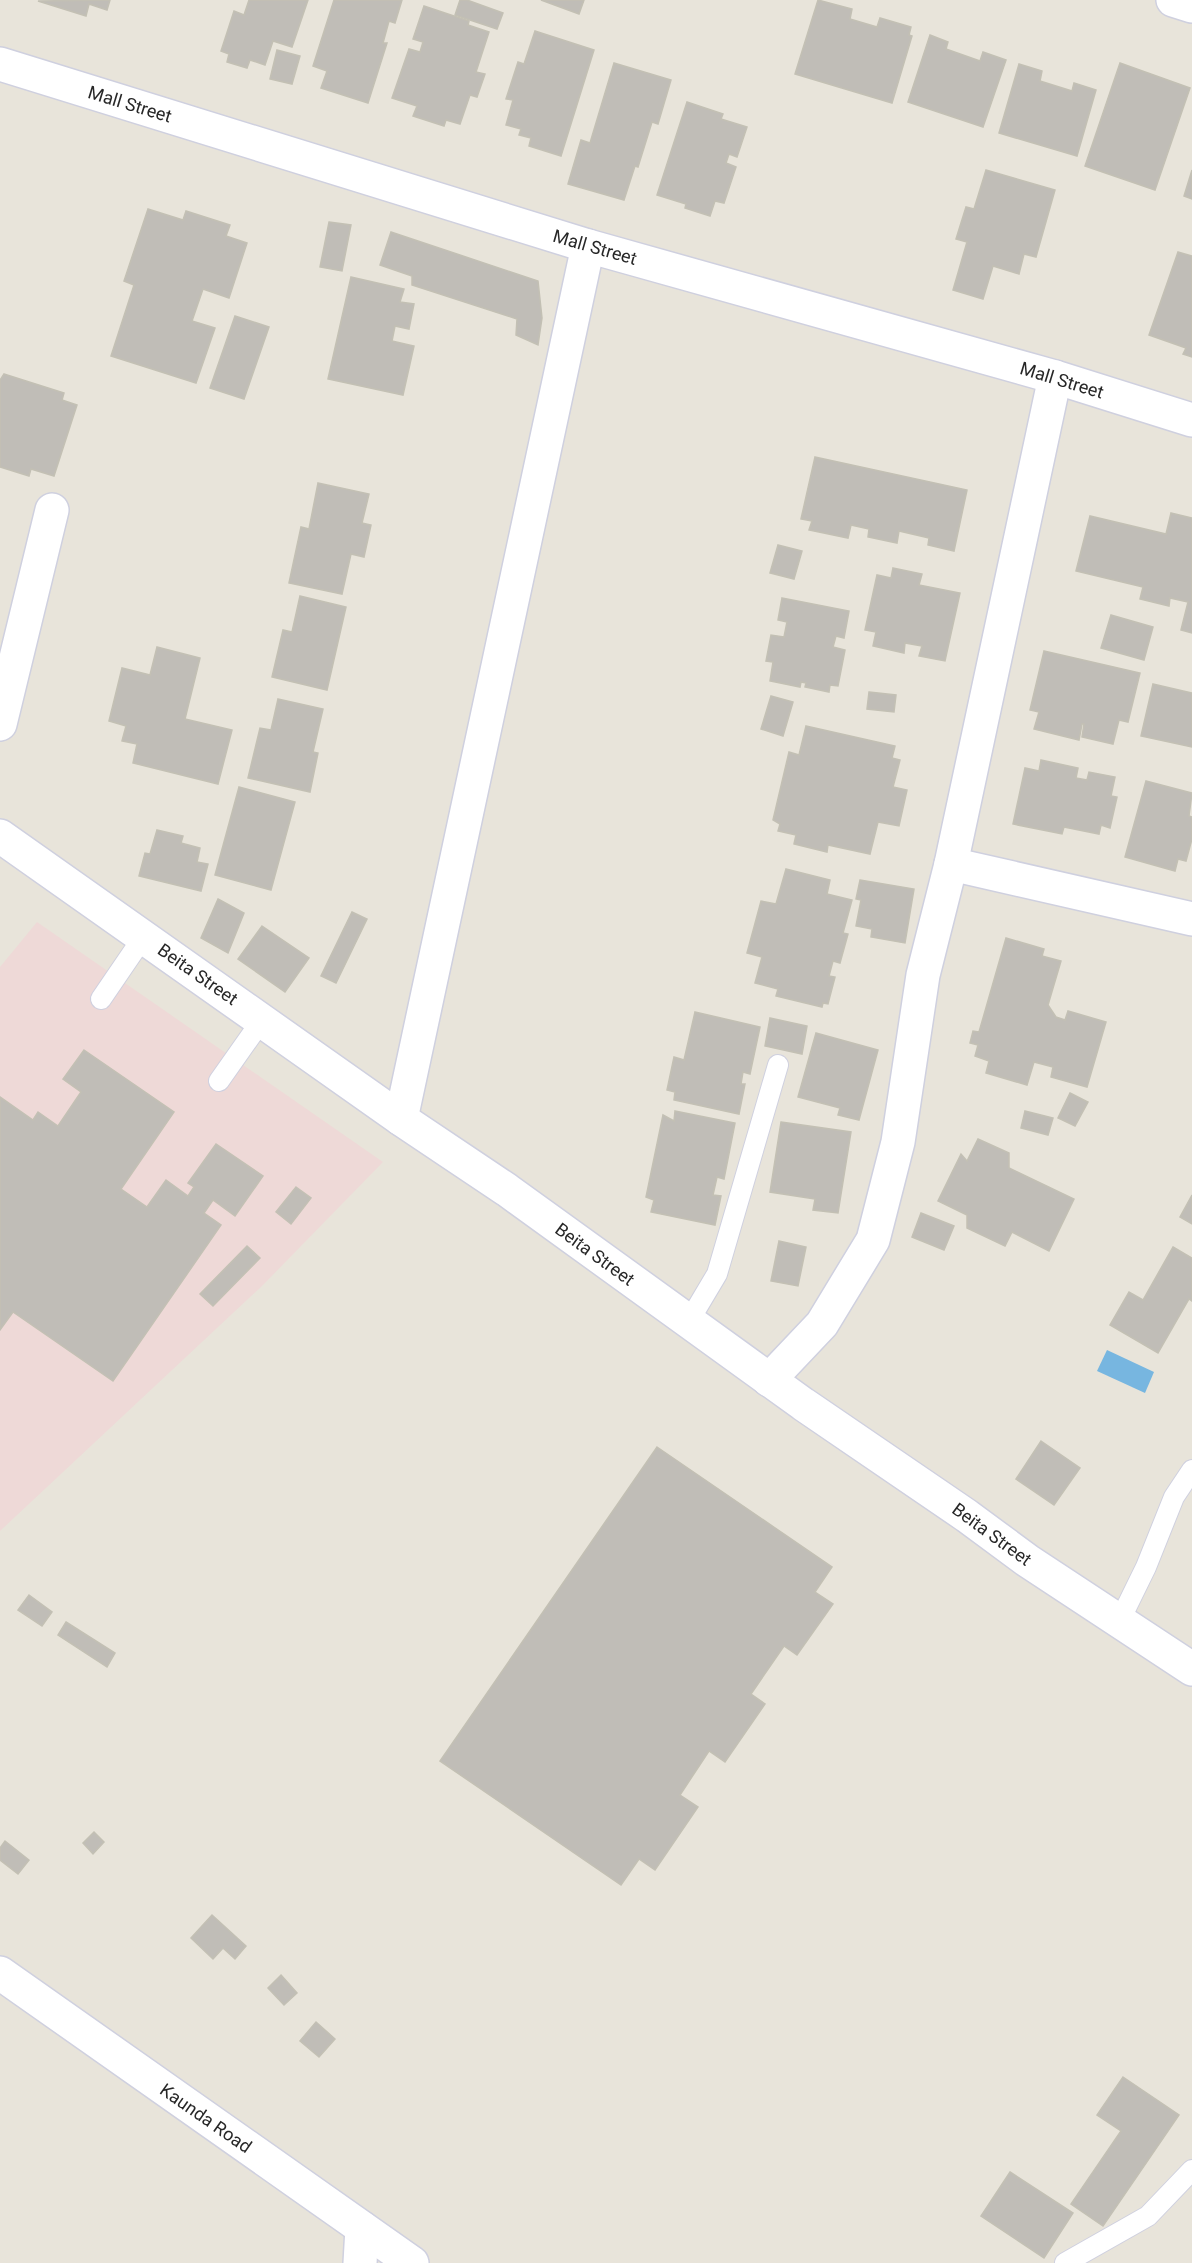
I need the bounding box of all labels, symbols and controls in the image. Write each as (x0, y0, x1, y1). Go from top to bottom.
street label: Mall Street (86, 81, 174, 127)
street label: Mall Street (551, 225, 639, 269)
street label: Mall Street (1018, 357, 1106, 403)
street label: Beita Street (154, 939, 242, 1009)
street label: Beita Street (551, 1218, 639, 1290)
street label: Beita Street (948, 1498, 1036, 1570)
street label: Kaunda Road (156, 2079, 256, 2157)

